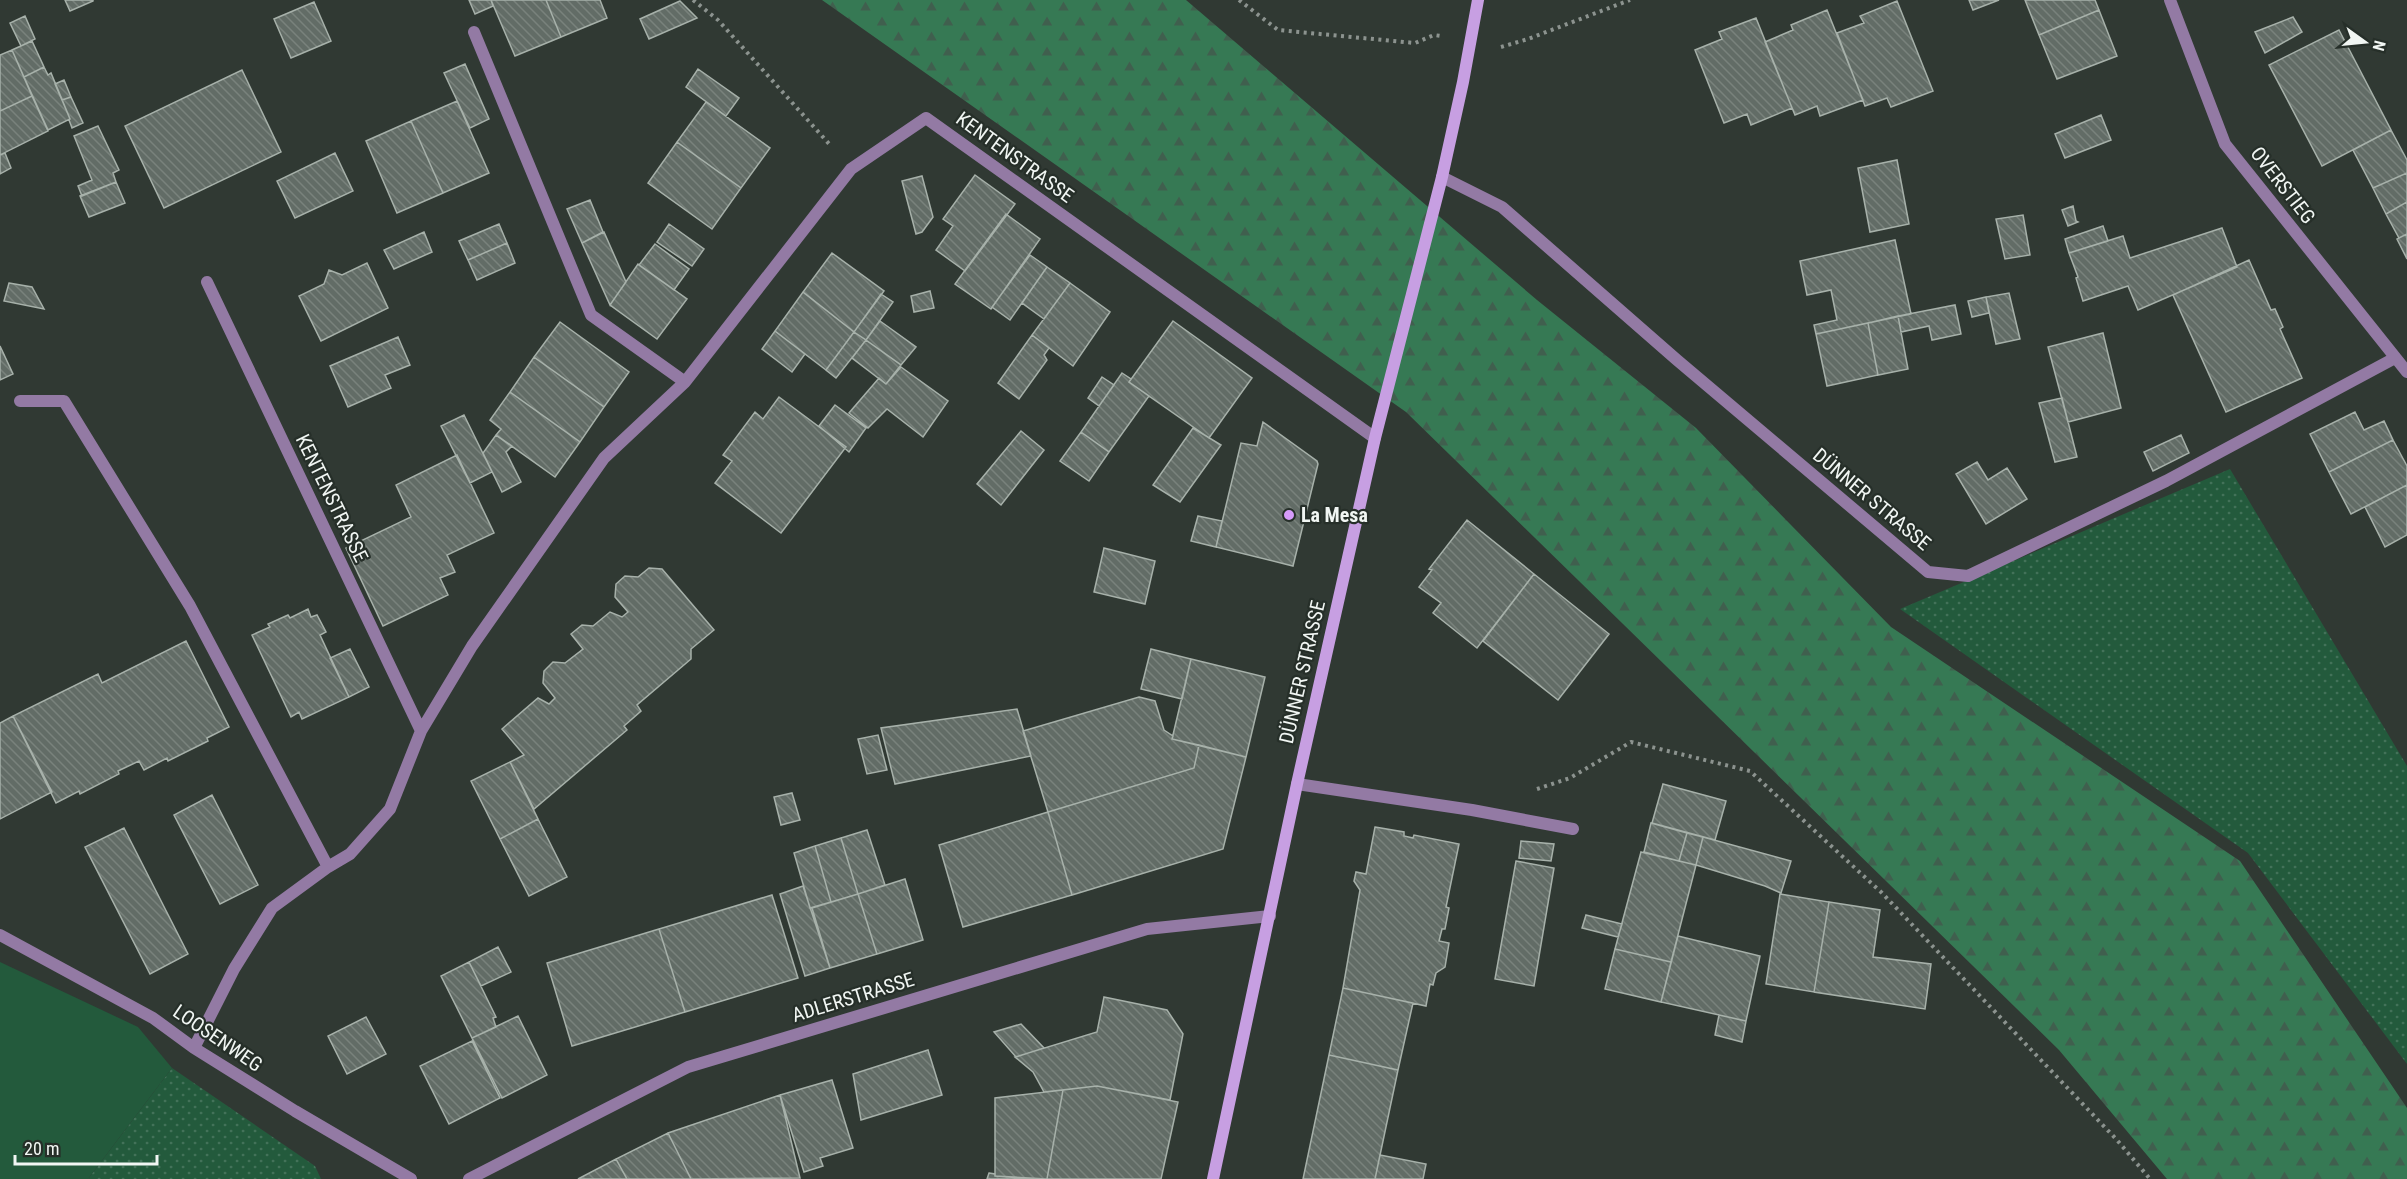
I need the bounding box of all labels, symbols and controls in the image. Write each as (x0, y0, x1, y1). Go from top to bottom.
north arrow (2335, 12, 2395, 72)
text: N (2369, 39, 2389, 53)
street label: KENTENSTRASSE (952, 106, 1078, 208)
street label: OVERSTIEG (2245, 142, 2321, 228)
street label: KENTENSTRASSE (291, 430, 373, 566)
street label: DÜNNER STRASSE (1808, 443, 1936, 555)
place label: La Mesa (1301, 503, 1368, 527)
marker: La Mesa (1282, 508, 1296, 522)
street label: DÜNNER STRASSE (1274, 598, 1330, 746)
street label: ADLERSTRASSE (789, 967, 917, 1027)
street label: LOOSENWEG (169, 999, 267, 1077)
scale bar (15, 1128, 158, 1166)
text: 20 m (24, 1138, 59, 1159)

